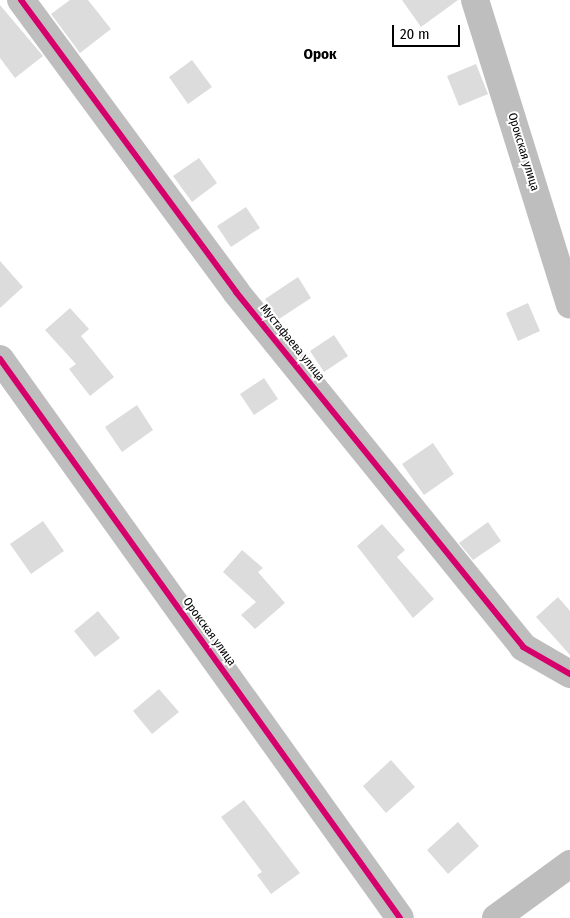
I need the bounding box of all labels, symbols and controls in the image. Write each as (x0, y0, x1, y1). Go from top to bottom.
scale bar (395, 15, 462, 47)
text: 20 m (400, 25, 430, 43)
district label: Орок (303, 46, 337, 64)
street label: Орокская улица (504, 111, 542, 193)
street label: Мустафаева улица (257, 302, 327, 384)
street label: Орокская улица (179, 595, 239, 669)

